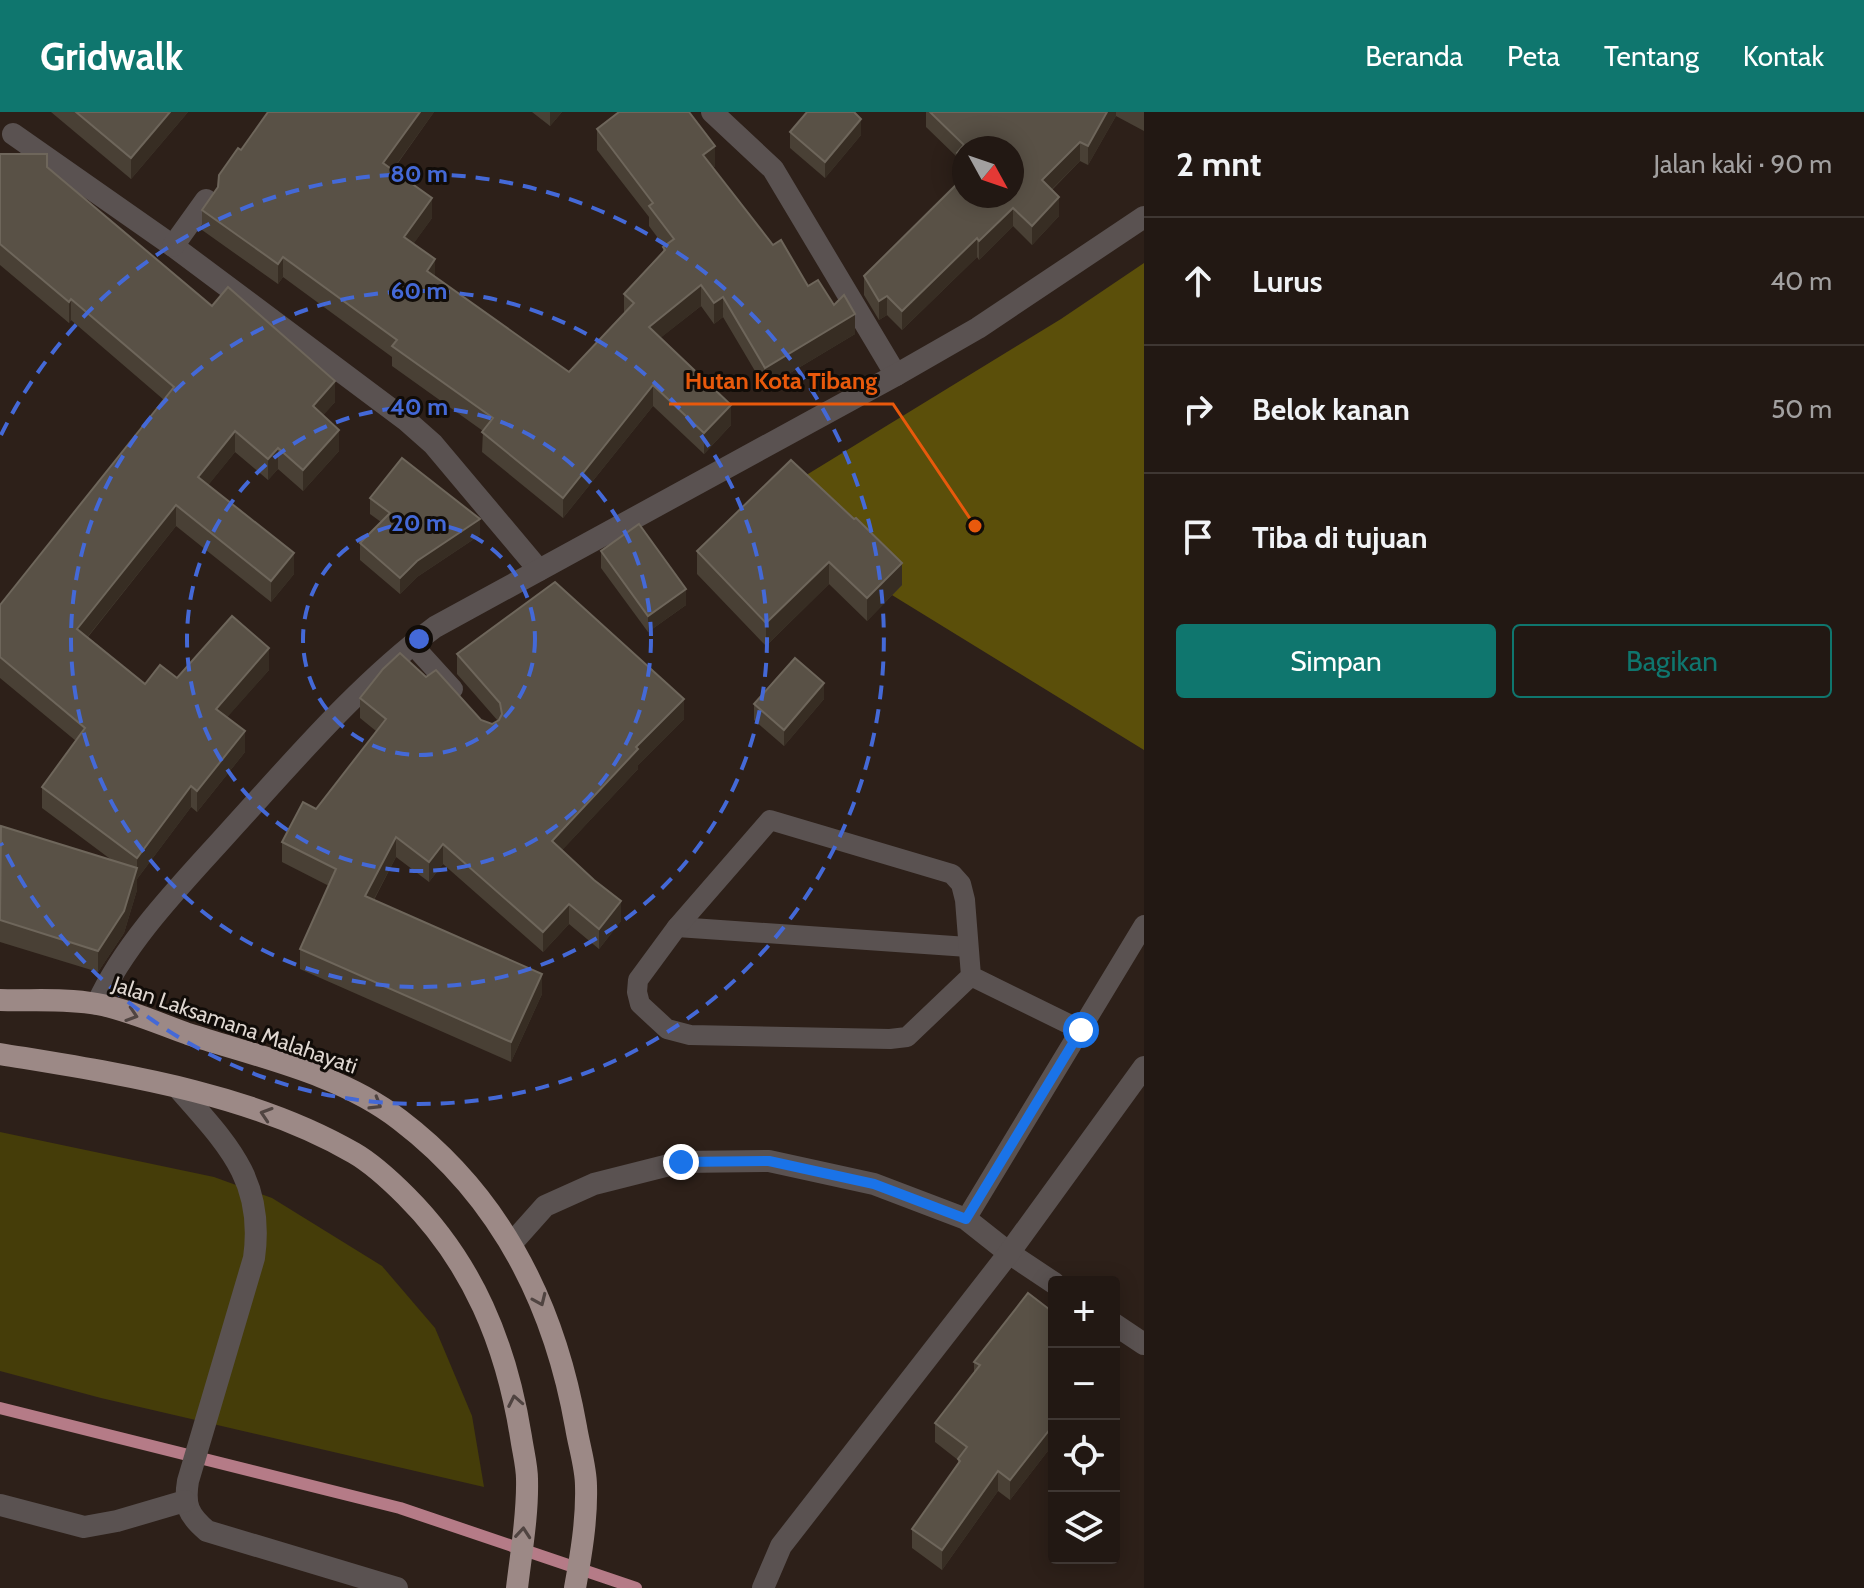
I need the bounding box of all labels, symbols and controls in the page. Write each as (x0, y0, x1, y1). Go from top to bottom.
text: Gridwalk (40, 33, 183, 80)
text: Beranda (1365, 39, 1463, 73)
text: Peta (1507, 39, 1560, 73)
text: Tentang (1604, 39, 1699, 73)
text: Kontak (1743, 39, 1824, 73)
north arrow (952, 136, 1024, 208)
text: 2 mnt (1176, 143, 1261, 185)
text: Jalan kaki · 90 m (1654, 148, 1832, 180)
text: 80 m (390, 159, 448, 188)
icon: ahead (1176, 259, 1220, 303)
text: Lurus (1252, 263, 1323, 300)
text: 40 m (1770, 265, 1832, 297)
text: 60 m (391, 276, 447, 305)
callout: Hutan Kota Tibang (669, 356, 893, 404)
text: Hutan Kota Tibang (685, 366, 877, 395)
icon: right (1176, 387, 1220, 431)
text: Belok kanan (1252, 391, 1410, 428)
text: 40 m (390, 392, 448, 421)
text: 50 m (1771, 393, 1832, 425)
text: 20 m (391, 508, 447, 537)
icon: arrive (1176, 515, 1220, 559)
text: Tiba di tujuan (1252, 519, 1428, 556)
button: Simpan (1176, 624, 1496, 698)
button: Bagikan (1512, 624, 1832, 698)
centre of rings (405, 625, 433, 653)
street label: Jalan Laksamana Malahayati (108, 970, 361, 1080)
one-way arrow (124, 1006, 138, 1022)
route start (1063, 1012, 1099, 1048)
one-way arrow (367, 1094, 382, 1110)
one-way arrow (260, 1108, 274, 1124)
route end (663, 1144, 699, 1180)
map controls (1048, 1276, 1120, 1564)
button: + (1048, 1276, 1120, 1348)
one-way arrow (531, 1292, 547, 1306)
button: − (1048, 1348, 1120, 1420)
one-way arrow (507, 1394, 524, 1408)
button: locate (1048, 1420, 1120, 1492)
button: layers (1048, 1492, 1120, 1564)
one-way arrow (514, 1526, 531, 1539)

